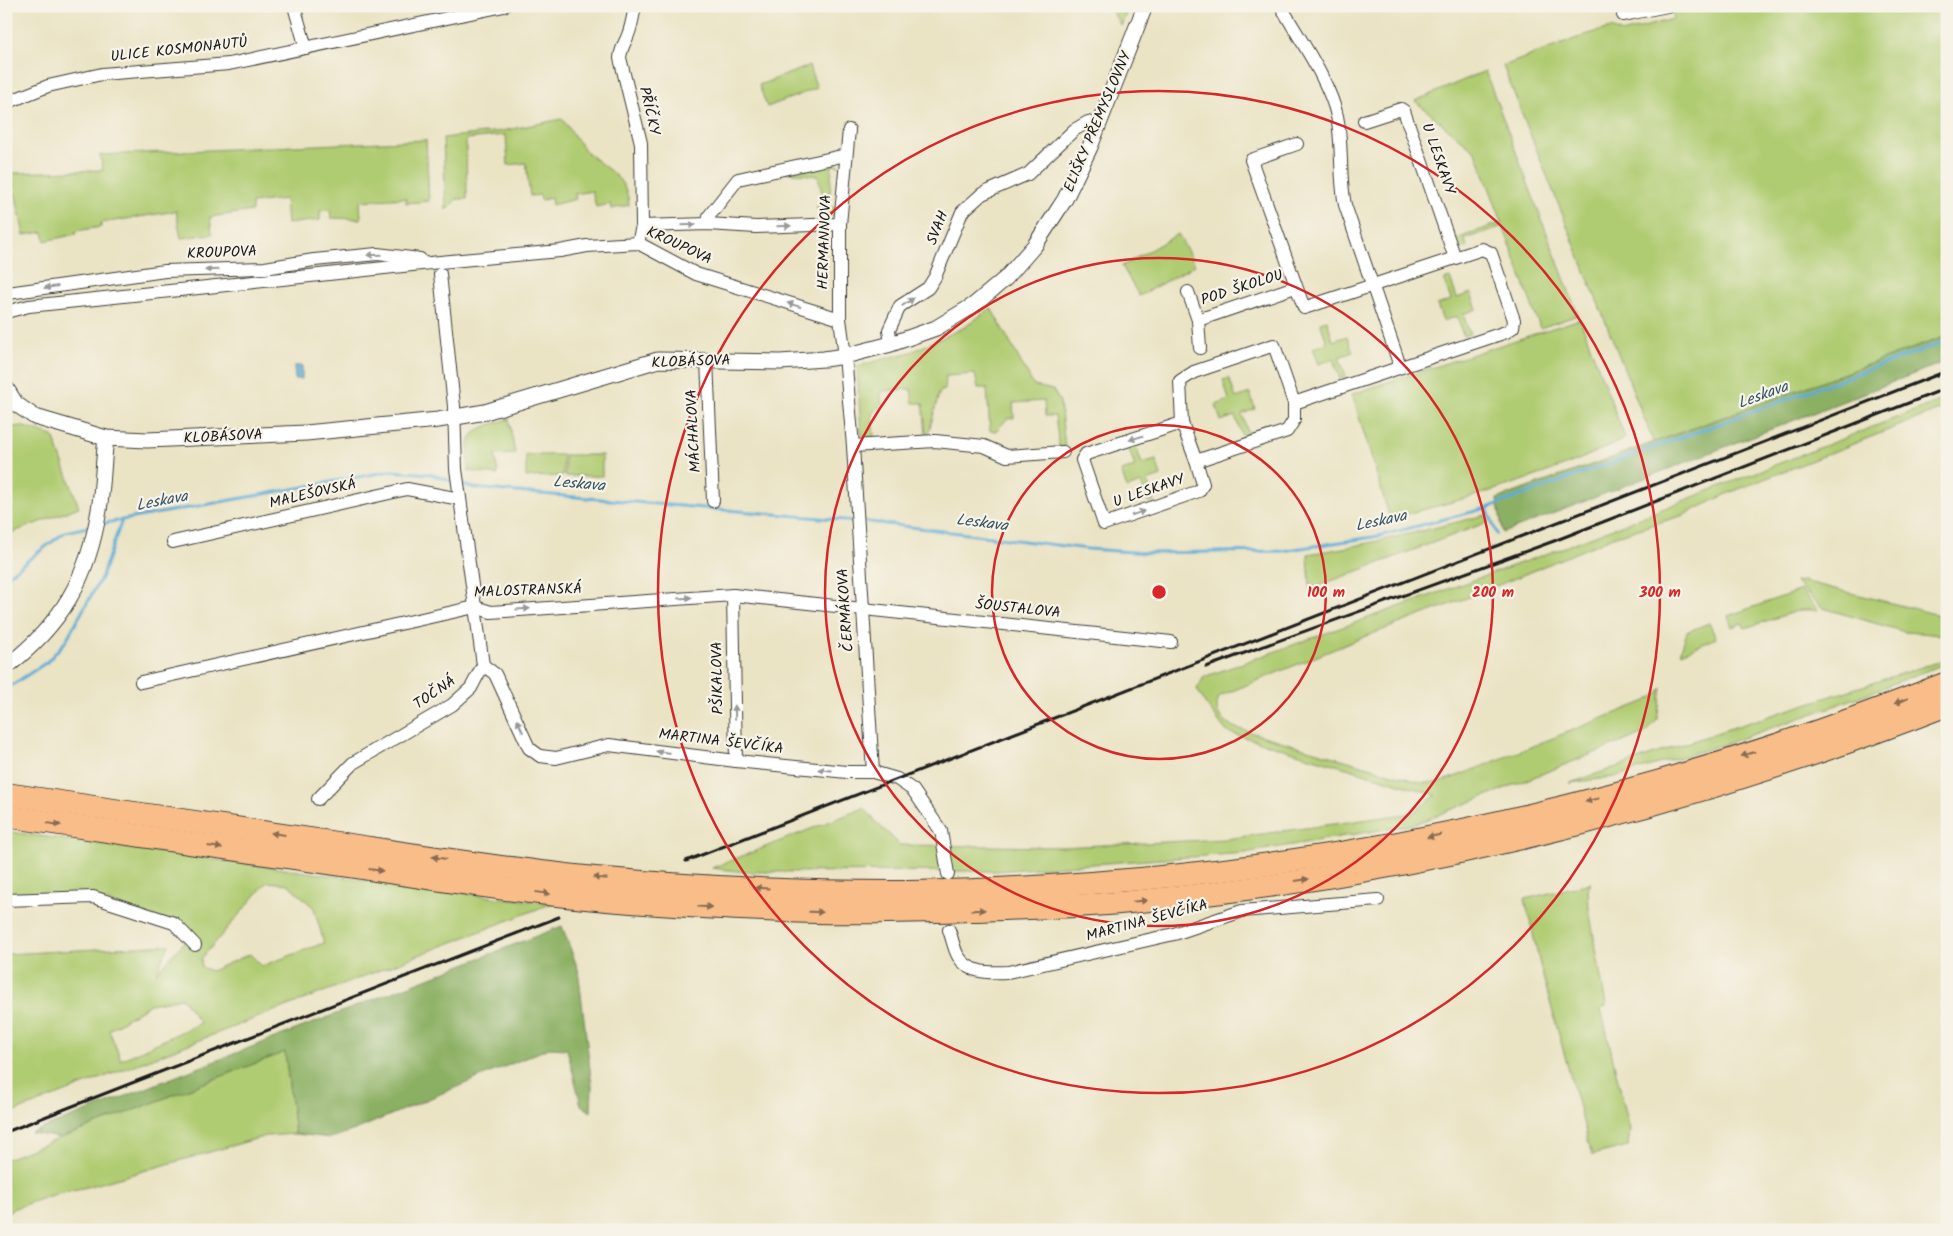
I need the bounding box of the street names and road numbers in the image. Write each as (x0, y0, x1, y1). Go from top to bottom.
street label: ULICE KOSMONAUTŮ (109, 31, 249, 69)
street label: ELIŠKY PŘEMYSLOVNY (1057, 46, 1139, 196)
street label: PŘÍČKY (632, 84, 667, 139)
street label: U LESKAVY (1415, 120, 1462, 199)
street label: HERMANNOVA (811, 194, 839, 290)
street label: SVAH (920, 207, 956, 249)
street label: KROUPOVA (642, 220, 716, 272)
street label: KROUPOVA (186, 240, 258, 266)
street label: POD ŠKOLOU (1198, 263, 1286, 313)
street label: KLOBÁSOVA (651, 349, 731, 375)
street label: MÁCHALOVA (680, 389, 708, 473)
street label: KLOBÁSOVA (183, 423, 263, 451)
street label: U LESKAVY (1110, 467, 1189, 514)
street label: MALEŠOVSKÁ (267, 472, 359, 516)
street label: ČERMÁKOVA (831, 567, 861, 653)
street label: MALOSTRANSKÁ (473, 577, 583, 605)
street label: ŠOUSTALOVA (974, 593, 1062, 625)
street label: PŠIKALOVA (705, 641, 731, 715)
street label: TOČNÁ (409, 670, 461, 716)
street label: MARTINA ŠEVČÍKA (657, 722, 785, 762)
street label: MARTINA ŠEVČÍKA (1083, 893, 1211, 949)

